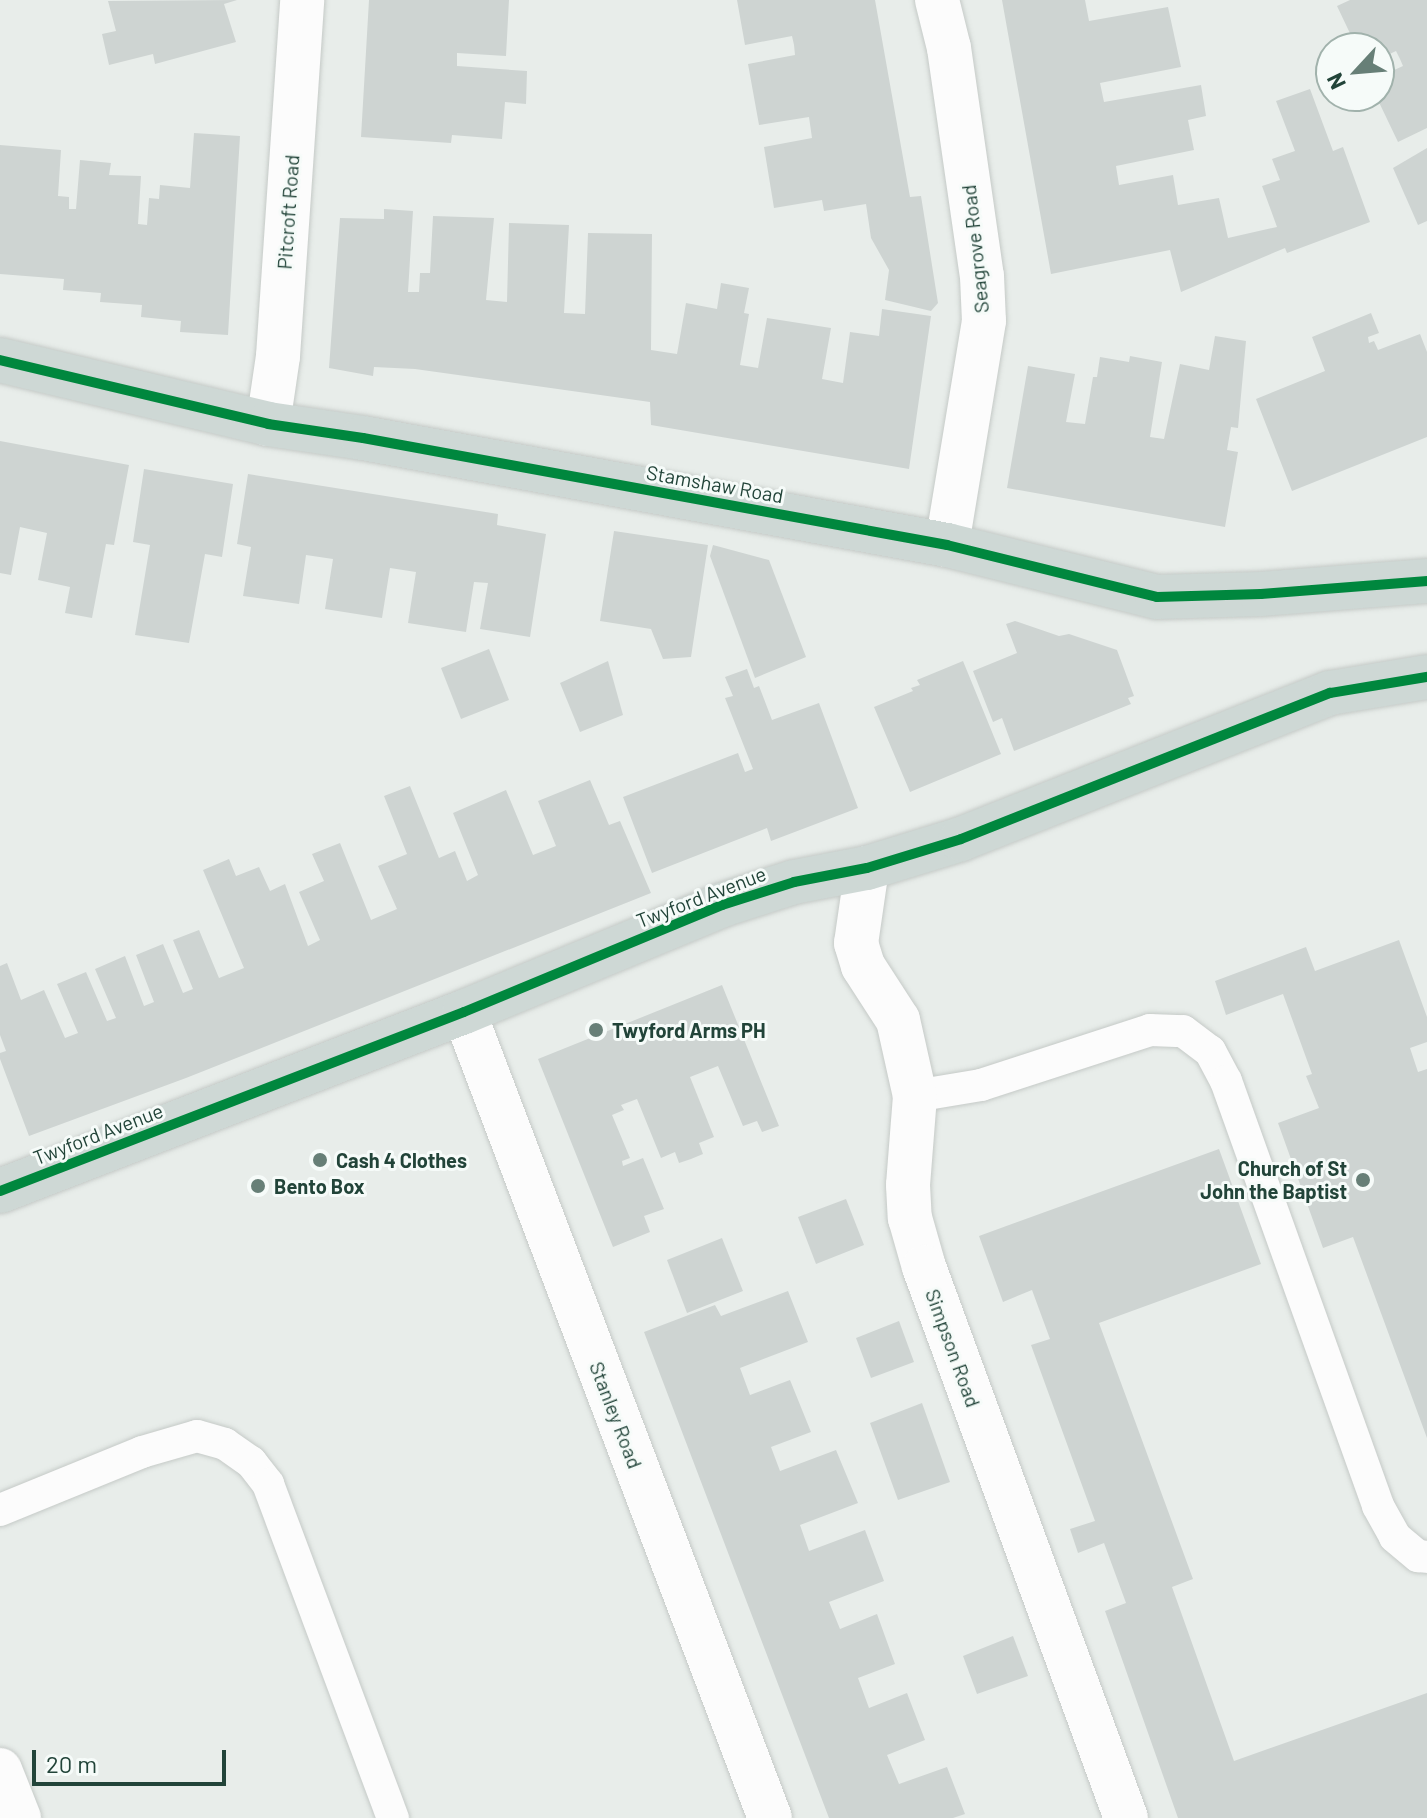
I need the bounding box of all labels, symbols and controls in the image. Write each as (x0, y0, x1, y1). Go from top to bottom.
north arrow (1315, 32, 1395, 112)
text: N (1320, 69, 1350, 94)
street label: Pitcroft Road (272, 154, 304, 270)
street label: Seagrove Road (956, 184, 994, 314)
street label: Stamshaw Road (645, 460, 785, 508)
street label: Twyford Avenue (633, 861, 769, 933)
place label: Twyford Arms PH (612, 1018, 766, 1042)
marker: Twyford Arms PH (587, 1021, 605, 1039)
street label: Twyford Avenue (30, 1098, 166, 1170)
place label: Cash 4 Clothes (336, 1148, 467, 1172)
marker: Cash 4 Clothes (311, 1151, 329, 1169)
place label: Church of St John the Baptist (1200, 1156, 1347, 1203)
marker: Church of St John the Baptist (1354, 1171, 1372, 1189)
place label: Bento Box (274, 1174, 365, 1198)
marker: Bento Box (249, 1177, 267, 1195)
street label: Simpson Road (921, 1286, 985, 1410)
street label: Stanley Road (585, 1358, 647, 1472)
scale bar (36, 1734, 230, 1784)
text: 20 m (46, 1749, 97, 1778)

